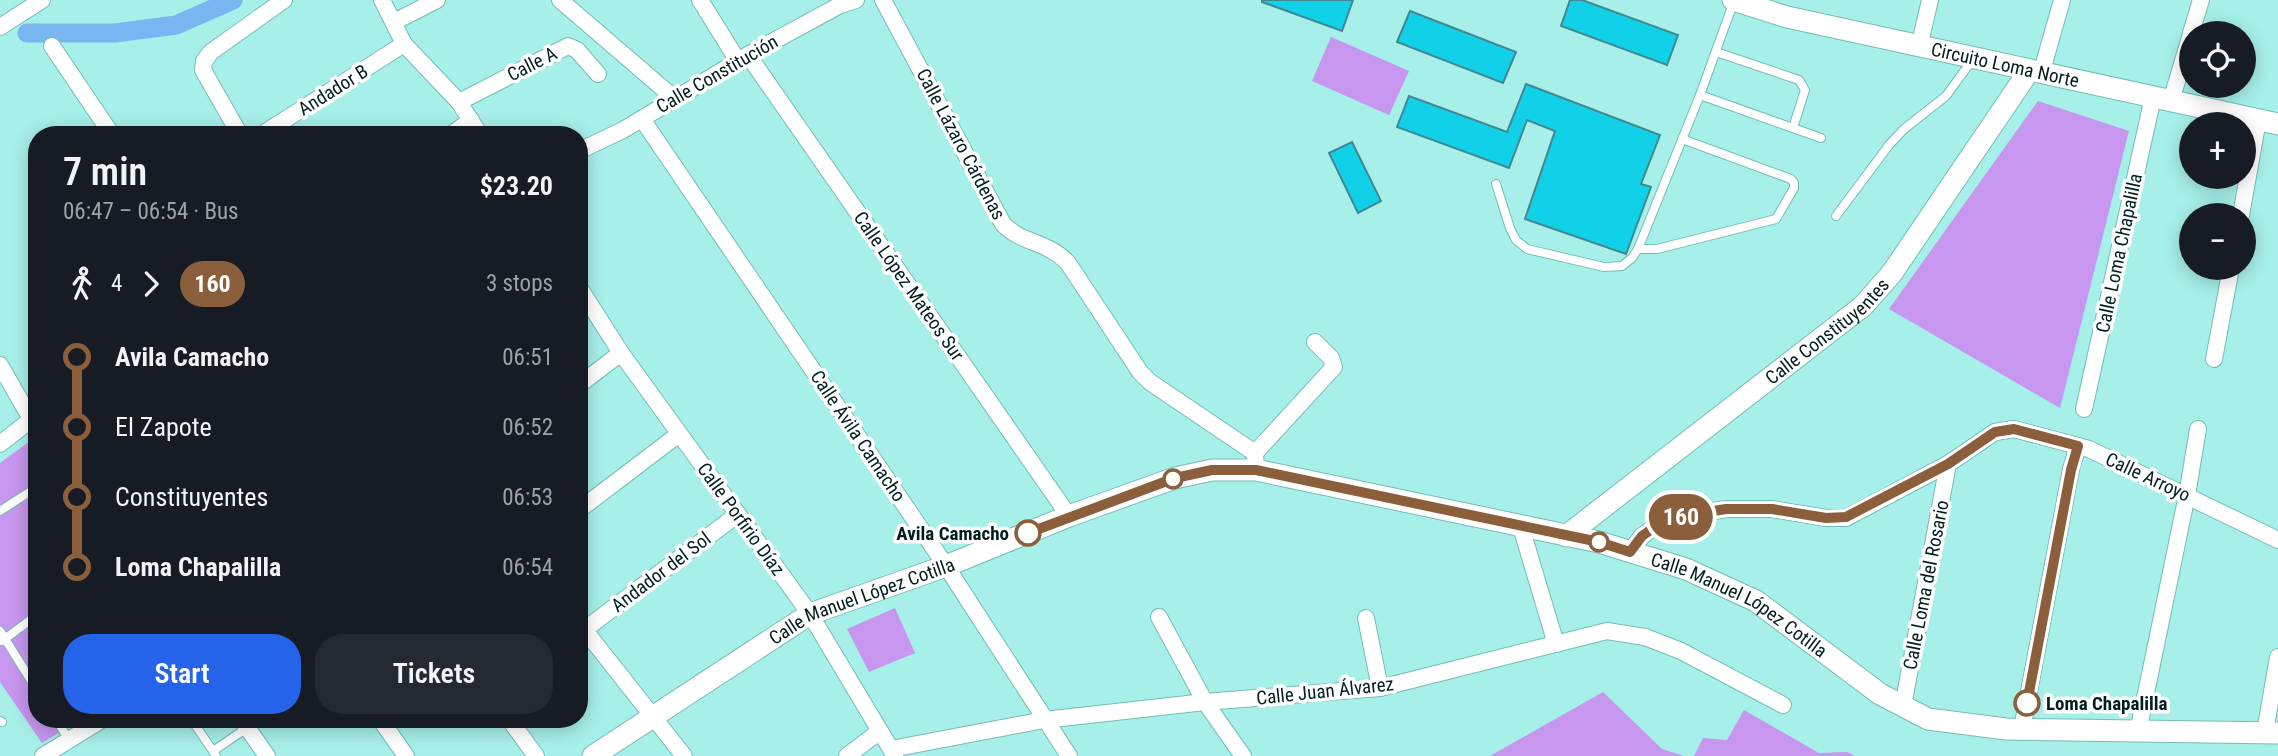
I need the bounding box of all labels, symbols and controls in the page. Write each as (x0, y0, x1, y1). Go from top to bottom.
map controls (2179, 21, 2256, 280)
button: locate (2179, 21, 2256, 98)
street label: Calle Constitución (652, 30, 782, 118)
street label: Circuito Loma Norte (1929, 37, 2082, 92)
street label: Calle A (503, 42, 561, 86)
street label: Andador B (294, 60, 372, 120)
street label: Calle Lázaro Cárdenas (911, 65, 1011, 223)
button: + (2179, 112, 2256, 189)
text: 7 min (63, 150, 147, 194)
text: $23.20 (480, 171, 553, 201)
street label: Calle Loma Chapalilla (2091, 171, 2147, 335)
text: 06:47 – 06:54 · Bus (63, 198, 239, 225)
button: − (2179, 203, 2256, 280)
street label: Calle López Mateos Sur (849, 207, 969, 365)
icon: walk (63, 265, 101, 303)
icon: forward (132, 265, 170, 303)
text: 4 (111, 270, 122, 297)
text: 160 (194, 270, 231, 298)
text: 3 stops (486, 270, 553, 297)
street label: Calle Constituyentes (1761, 273, 1894, 389)
text: Avila Camacho (115, 342, 269, 372)
text: 06:51 (502, 344, 553, 371)
street label: Calle Ávila Camacho (806, 366, 910, 506)
text: El Zapote (115, 412, 212, 442)
text: 06:52 (502, 414, 553, 441)
street label: Calle Arroyo (2102, 447, 2194, 507)
street label: Calle Porfirio Díaz (692, 458, 790, 580)
unlabelled marker (1163, 469, 1183, 489)
text: Constituyentes (115, 482, 268, 512)
text: 06:53 (502, 484, 553, 511)
line badge: 160 (1641, 494, 1721, 540)
street label: Calle Loma del Rosario (1898, 498, 1954, 672)
text: 160 (1663, 503, 1699, 531)
marker: Avila Camacho (1015, 520, 1041, 546)
place label: Avila Camacho (896, 522, 1009, 545)
street label: Andador del Sol (607, 527, 715, 617)
unlabelled marker (1589, 532, 1609, 552)
street label: Calle Manuel López Cotilla (1648, 547, 1832, 662)
text: Loma Chapalilla (115, 552, 281, 582)
street label: Calle Manuel López Cotilla (764, 552, 958, 649)
text: 06:54 (502, 554, 553, 581)
button: Start (63, 634, 301, 714)
button: Tickets (315, 634, 553, 714)
street label: Calle Juan Álvarez (1255, 672, 1395, 710)
marker: Loma Chapalilla (2014, 690, 2040, 716)
place label: Loma Chapalilla (2046, 692, 2168, 715)

